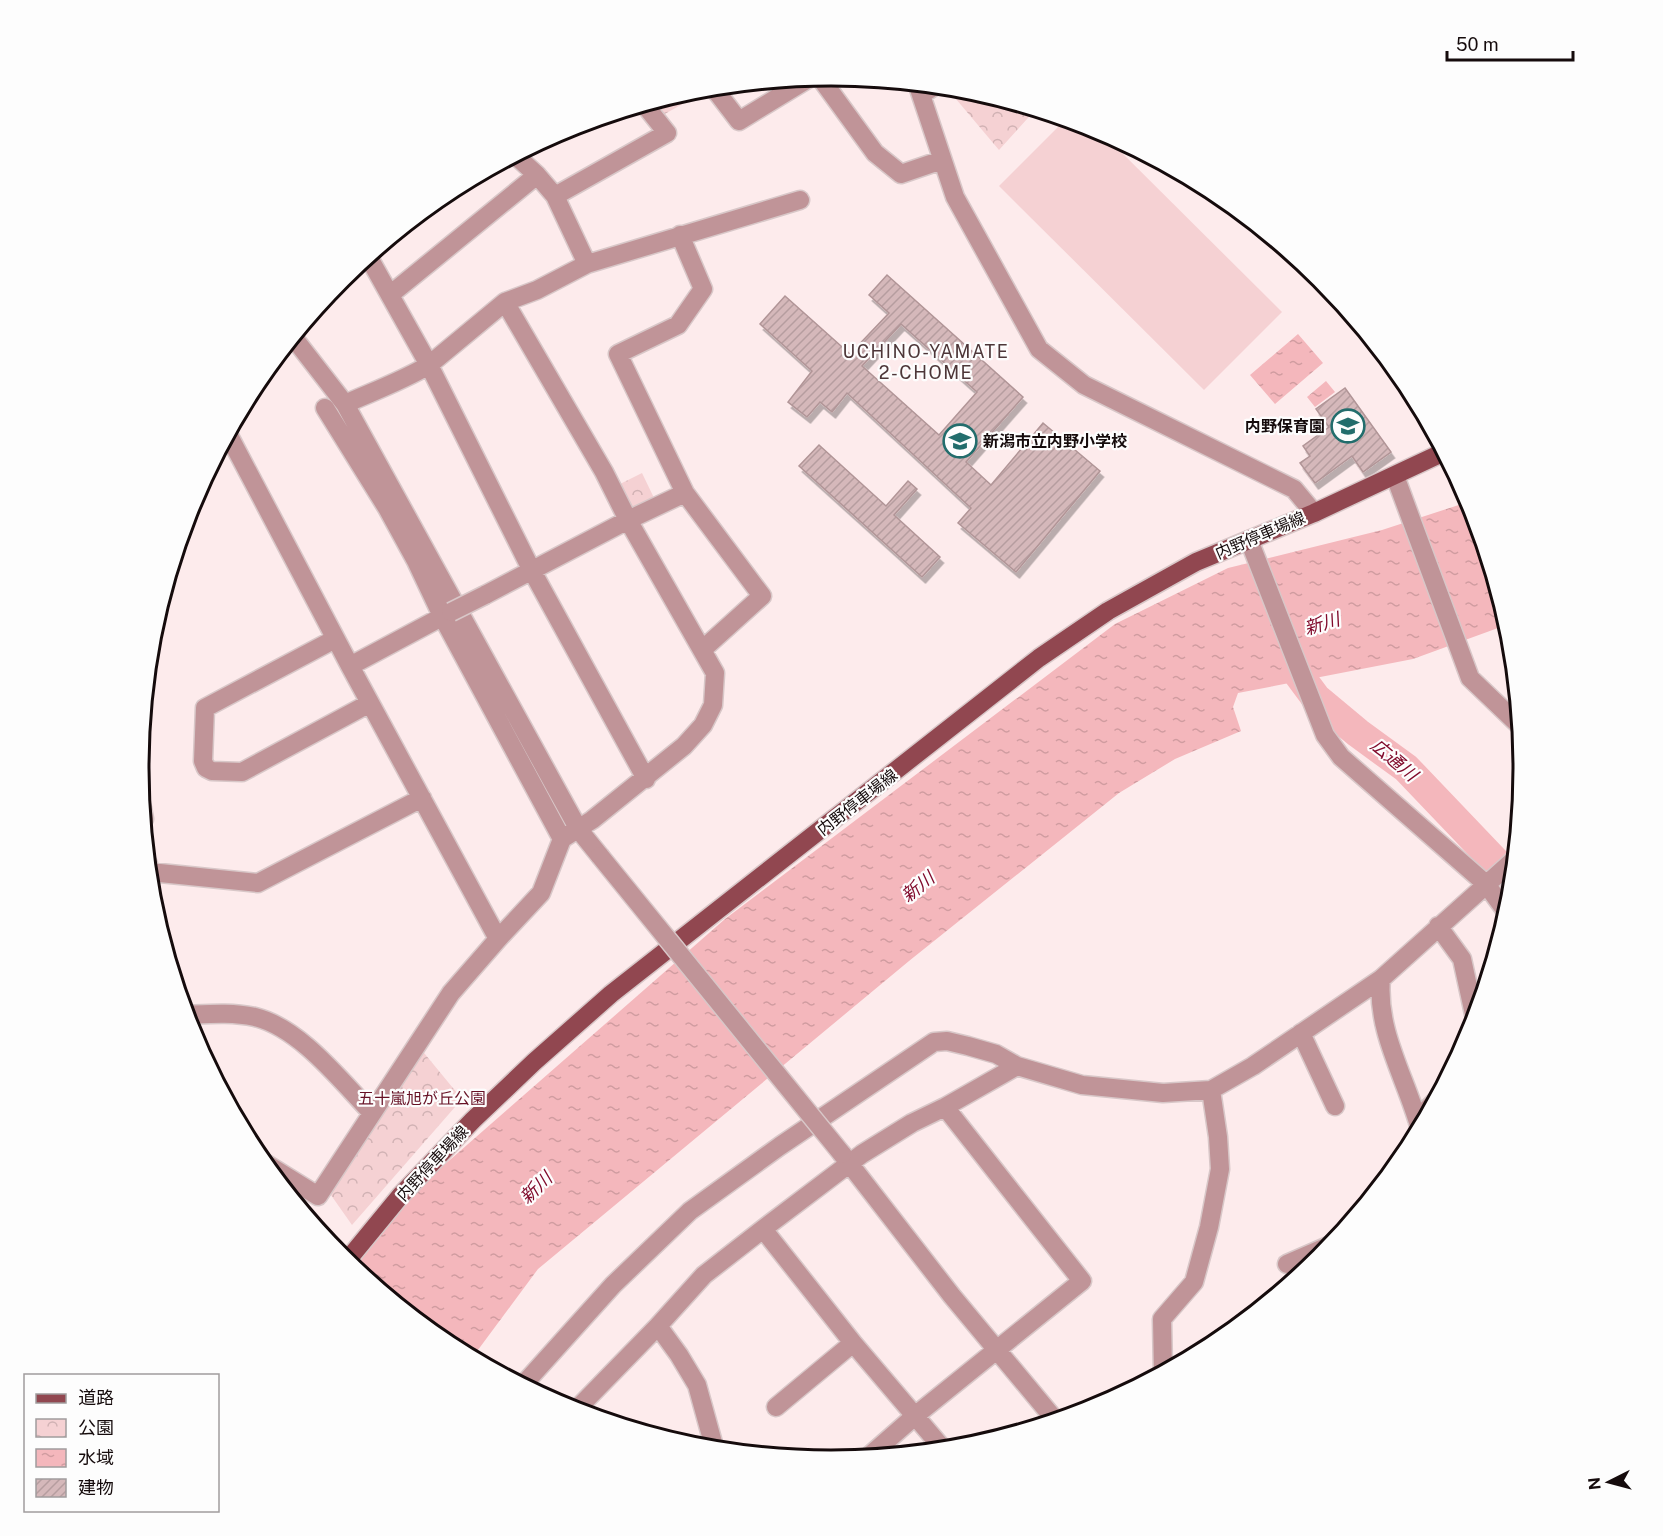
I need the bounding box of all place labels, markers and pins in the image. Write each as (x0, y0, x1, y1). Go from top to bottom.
school or university icon: 内野保育園 (1330, 408, 1366, 444)
place label: 内野保育園 (1245, 417, 1325, 436)
school or university icon: 新潟市立内野小学校 (942, 423, 978, 459)
place label: 新潟市立内野小学校 (983, 432, 1127, 451)

